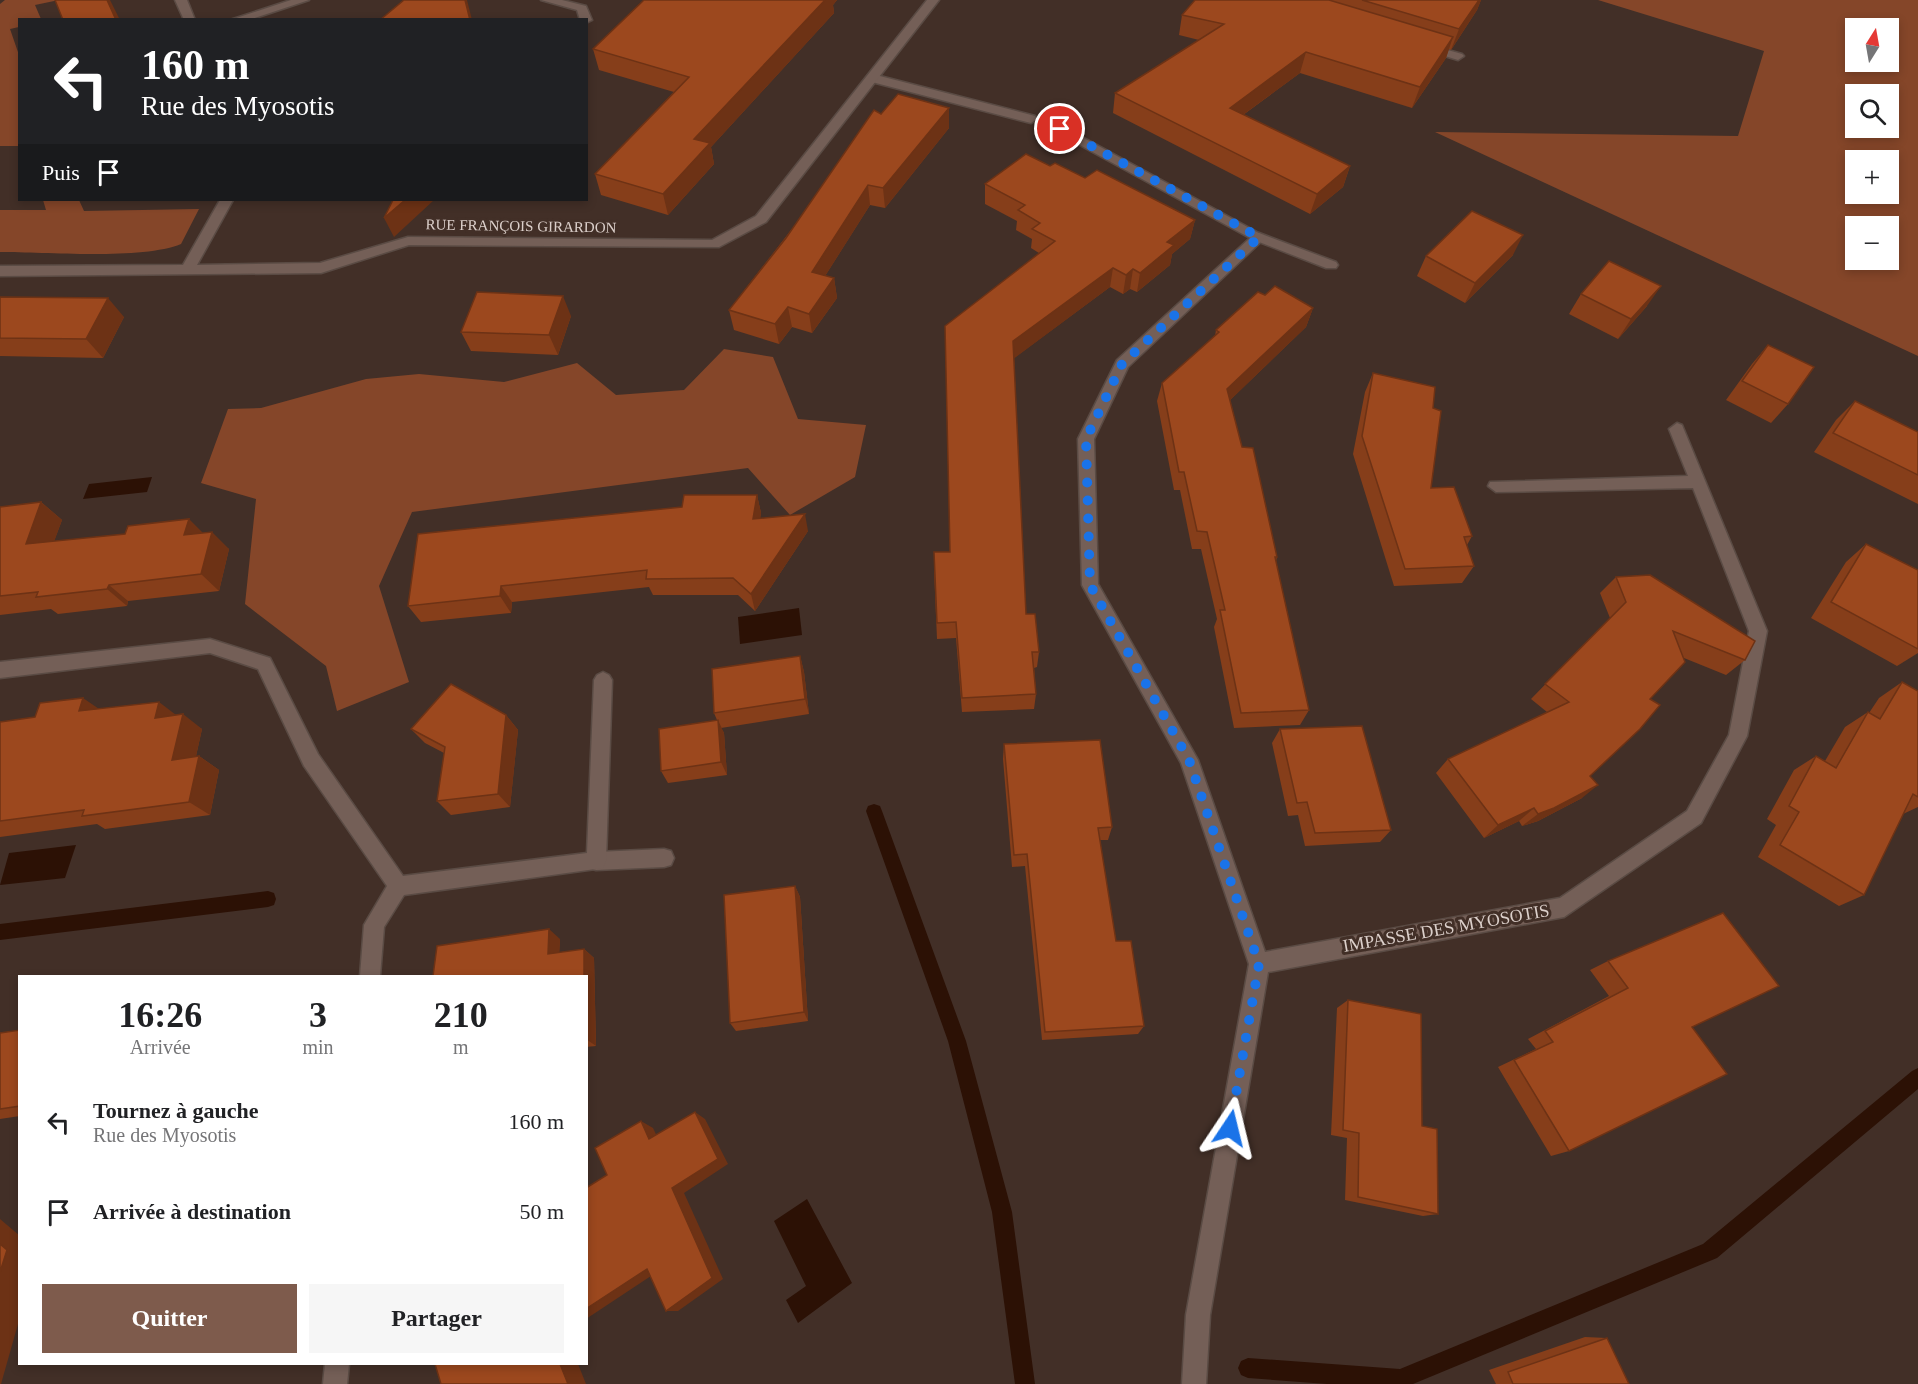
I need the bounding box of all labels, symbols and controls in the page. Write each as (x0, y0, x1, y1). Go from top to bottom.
north arrow (1845, 18, 1899, 72)
map controls (1845, 18, 1899, 270)
icon: left (42, 42, 120, 120)
text: 160 m (141, 42, 250, 88)
button: search (1845, 84, 1899, 138)
text: Rue des Myosotis (141, 91, 335, 121)
pin (1034, 103, 1085, 154)
icon: arrive (1043, 112, 1076, 145)
button: + (1845, 150, 1899, 204)
icon: arrive (92, 156, 125, 189)
text: Puis (42, 160, 80, 185)
street label: RUE FRANÇOIS GIRARDON (425, 216, 617, 236)
button: − (1845, 216, 1899, 270)
street label: IMPASSE DES MYOSOTIS (1341, 900, 1551, 956)
text: 16:26 (118, 995, 202, 1035)
text: 3 (309, 995, 327, 1035)
text: 210 (434, 995, 488, 1035)
text: Arrivée (130, 1036, 191, 1058)
text: min (302, 1036, 334, 1058)
text: m (453, 1036, 469, 1058)
position arrow (1198, 1096, 1262, 1160)
text: Tournez à gauche (93, 1098, 258, 1123)
icon: left (42, 1106, 75, 1139)
text: 160 m (508, 1109, 564, 1134)
text: Rue des Myosotis (93, 1124, 236, 1146)
icon: arrive (42, 1196, 75, 1229)
text: Arrivée à destination (93, 1199, 291, 1224)
text: 50 m (519, 1199, 564, 1224)
button: Quitter (42, 1284, 297, 1353)
button: Partager (309, 1284, 564, 1353)

